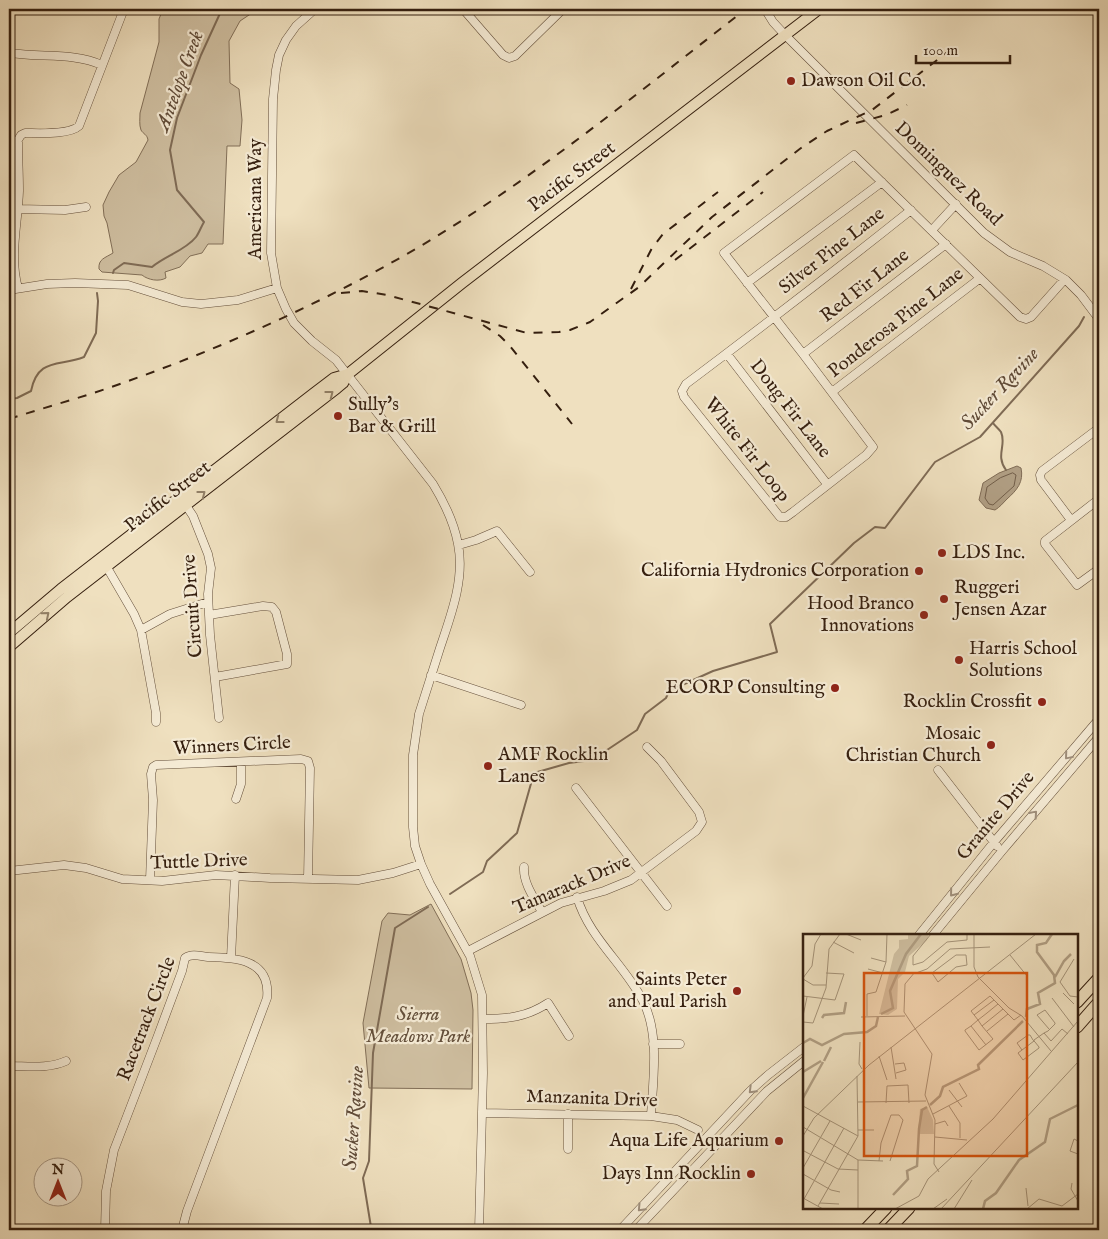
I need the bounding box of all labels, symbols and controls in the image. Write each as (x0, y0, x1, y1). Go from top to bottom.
water label: Antelope Creek (150, 27, 210, 136)
scale bar (916, 32, 1009, 64)
text: 100 m (923, 41, 959, 60)
place label: Dawson Oil Co. (801, 69, 926, 93)
marker: Dawson Oil Co. (785, 75, 797, 87)
street label: Dominguez Road (889, 117, 1007, 232)
street label: Pacific Street (524, 136, 621, 218)
street label: Americana Way (244, 138, 268, 261)
street label: Silver Pine Lane (774, 202, 890, 300)
street label: Red Fir Lane (816, 244, 914, 328)
street label: Ponderosa Pine Lane (823, 262, 969, 383)
water label: Sucker Ravine (955, 342, 1045, 436)
street label: Doug Fir Lane (744, 355, 836, 463)
one-way arrow (324, 390, 333, 399)
place label: Sully's Bar & Grill (348, 393, 437, 439)
street label: White Fir Loop (699, 393, 795, 507)
marker: Sully's Bar & Grill (332, 410, 344, 422)
one-way arrow (276, 415, 285, 423)
street label: Pacific Street (120, 456, 216, 538)
one-way arrow (196, 491, 206, 500)
place label: LDS Inc. (952, 541, 1025, 565)
marker: LDS Inc. (936, 547, 948, 559)
street label: Circuit Drive (177, 553, 209, 658)
place label: California Hydronics Corporation (641, 559, 909, 583)
marker: California Hydronics Corporation (913, 565, 925, 577)
place label: Ruggeri Jensen Azar (952, 576, 1047, 622)
place label: Hood Branco Innovations (807, 592, 914, 638)
marker: Ruggeri Jensen Azar (938, 593, 950, 605)
marker: Hood Branco Innovations (918, 609, 930, 621)
one-way arrow (40, 612, 49, 621)
place label: Harris School Solutions (969, 637, 1078, 683)
marker: Harris School Solutions (953, 654, 965, 666)
place label: ECORP Consulting (666, 676, 826, 700)
marker: ECORP Consulting (829, 682, 841, 694)
place label: Rocklin Crossfit (903, 690, 1032, 714)
marker: Rocklin Crossfit (1036, 696, 1048, 708)
place label: Mosaic Christian Church (846, 722, 981, 768)
street label: Winners Circle (173, 731, 292, 761)
marker: Mosaic Christian Church (985, 739, 997, 751)
place label: AMF Rocklin Lanes (497, 743, 608, 789)
one-way arrow (1064, 751, 1073, 760)
marker: AMF Rocklin Lanes (482, 760, 494, 772)
street label: Granite Drive (952, 766, 1040, 865)
one-way arrow (1028, 811, 1036, 820)
street label: Tuttle Drive (150, 848, 248, 876)
street label: Tamarack Drive (510, 849, 635, 921)
one-way arrow (950, 887, 958, 896)
inset map (803, 934, 1078, 1209)
street label: Racetrack Circle (112, 953, 182, 1085)
place label: Saints Peter and Paul Parish (608, 968, 727, 1014)
marker: Saints Peter and Paul Parish (731, 985, 743, 997)
park label: Sierra Meadows Park (366, 1003, 471, 1049)
water label: Sucker Ravine (338, 1065, 370, 1171)
one-way arrow (749, 1084, 758, 1093)
street label: Manzanita Drive (526, 1085, 658, 1113)
place label: Aqua Life Aquarium (608, 1129, 769, 1153)
marker: Aqua Life Aquarium (773, 1135, 785, 1147)
north arrow (32, 1156, 82, 1206)
text: N (51, 1161, 64, 1179)
place label: Days Inn Rocklin (602, 1162, 741, 1186)
marker: Days Inn Rocklin (745, 1168, 757, 1180)
one-way arrow (638, 1203, 647, 1212)

